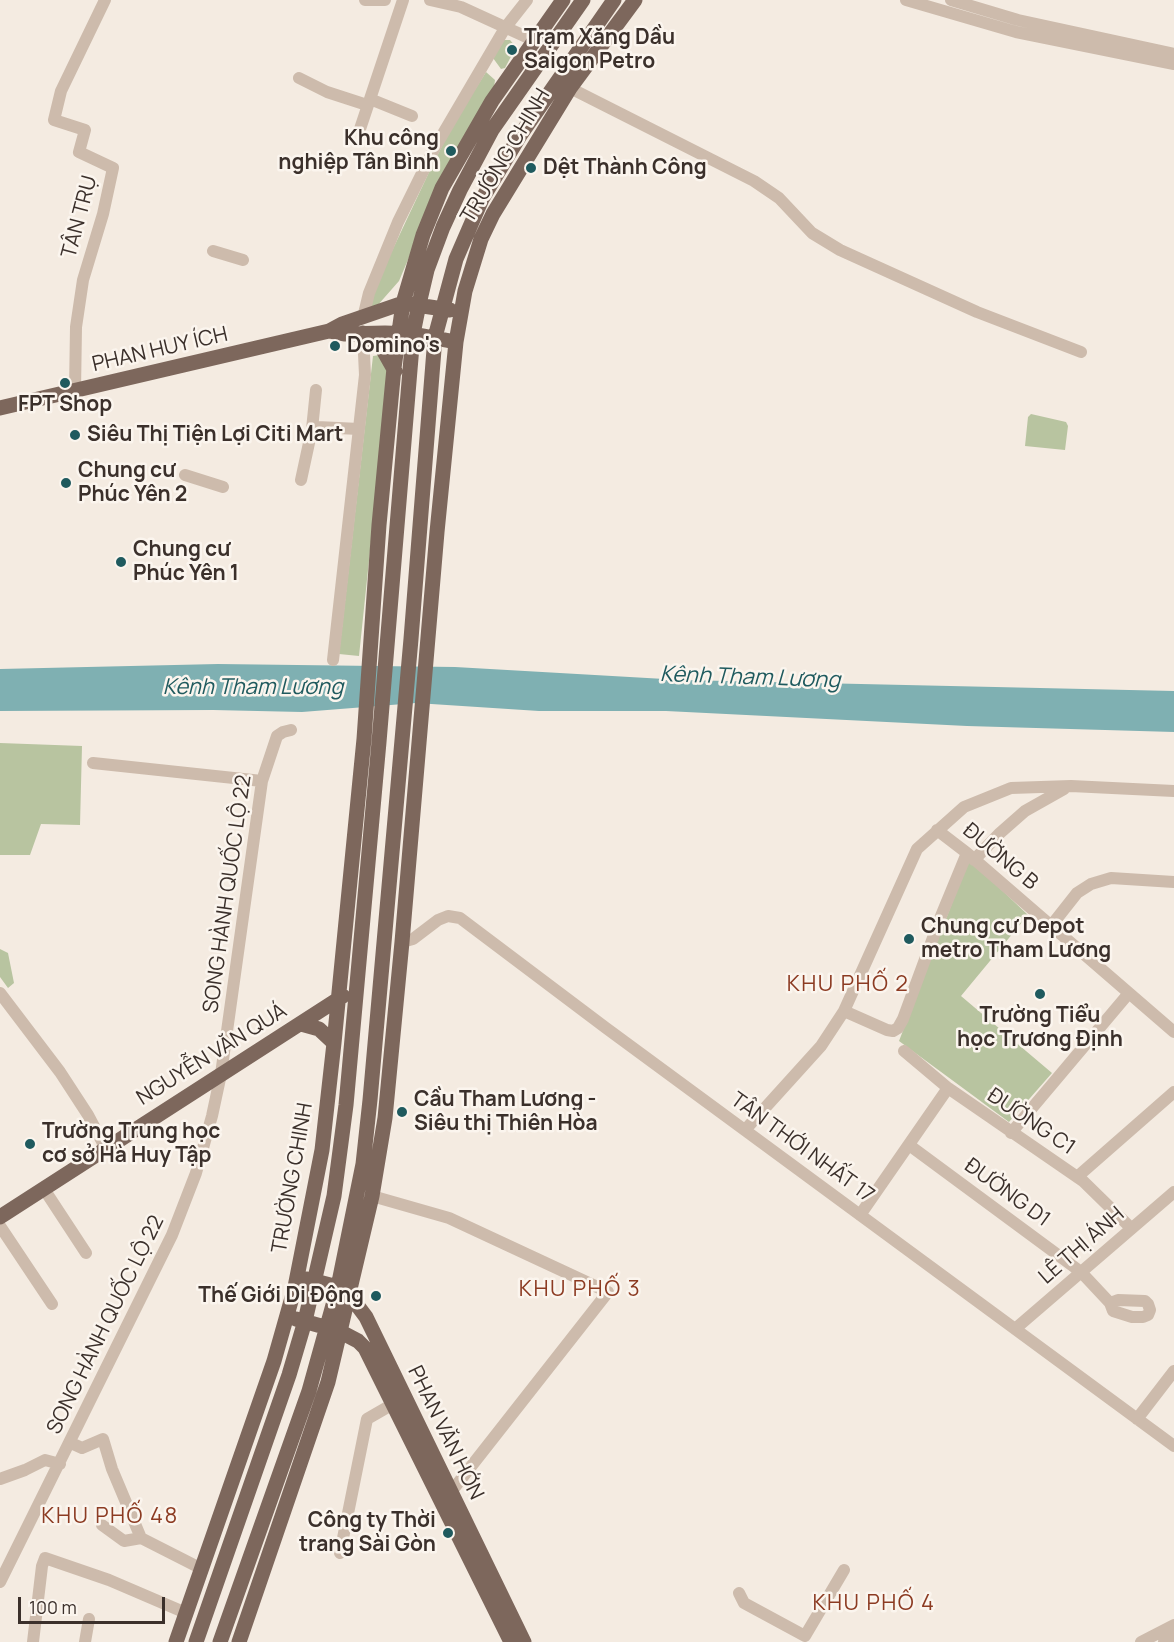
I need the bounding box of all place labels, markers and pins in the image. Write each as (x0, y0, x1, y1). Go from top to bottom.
place label: Trạm Xăng Dầu Saigon Petro (524, 25, 675, 75)
marker: Trạm Xăng Dầu Saigon Petro (505, 43, 519, 57)
place label: Khu công nghiệp Tân Bình (278, 126, 439, 176)
marker: Khu công nghiệp Tân Bình (444, 144, 458, 158)
place label: Dệt Thành Công (543, 155, 707, 181)
marker: Dệt Thành Công (524, 161, 538, 175)
place label: Domino's (347, 333, 440, 359)
marker: Domino's (328, 339, 342, 353)
marker: FPT Shop (58, 376, 72, 390)
place label: FPT Shop (18, 392, 112, 418)
place label: Siêu Thị Tiện Lợi Citi Mart (87, 422, 343, 448)
marker: Siêu Thị Tiện Lợi Citi Mart (68, 428, 82, 442)
place label: Chung cư Phúc Yên 2 (78, 458, 187, 508)
marker: Chung cư Phúc Yên 2 (59, 476, 73, 490)
place label: Chung cư Phúc Yên 1 (133, 537, 239, 587)
marker: Chung cư Phúc Yên 1 (114, 555, 128, 569)
place label: Chung cư Depot metro Tham Lương (921, 914, 1111, 964)
marker: Chung cư Depot metro Tham Lương (902, 932, 916, 946)
marker: Trường Tiểu học Trương Định (1033, 987, 1047, 1001)
place label: Trường Tiểu học Trương Định (957, 1003, 1123, 1053)
place label: Cầu Tham Lương - Siêu thị Thiên Hòa (414, 1087, 598, 1137)
marker: Cầu Tham Lương - Siêu thị Thiên Hòa (395, 1105, 409, 1119)
place label: Trường Trung học cơ sở Hà Huy Tập (42, 1119, 220, 1169)
marker: Trường Trung học cơ sở Hà Huy Tập (23, 1137, 37, 1151)
place label: Thế Giới Di Động (198, 1283, 364, 1309)
marker: Thế Giới Di Động (369, 1289, 383, 1303)
place label: Công ty Thời trang Sài Gòn (299, 1508, 436, 1558)
marker: Công ty Thời trang Sài Gòn (441, 1526, 455, 1540)

